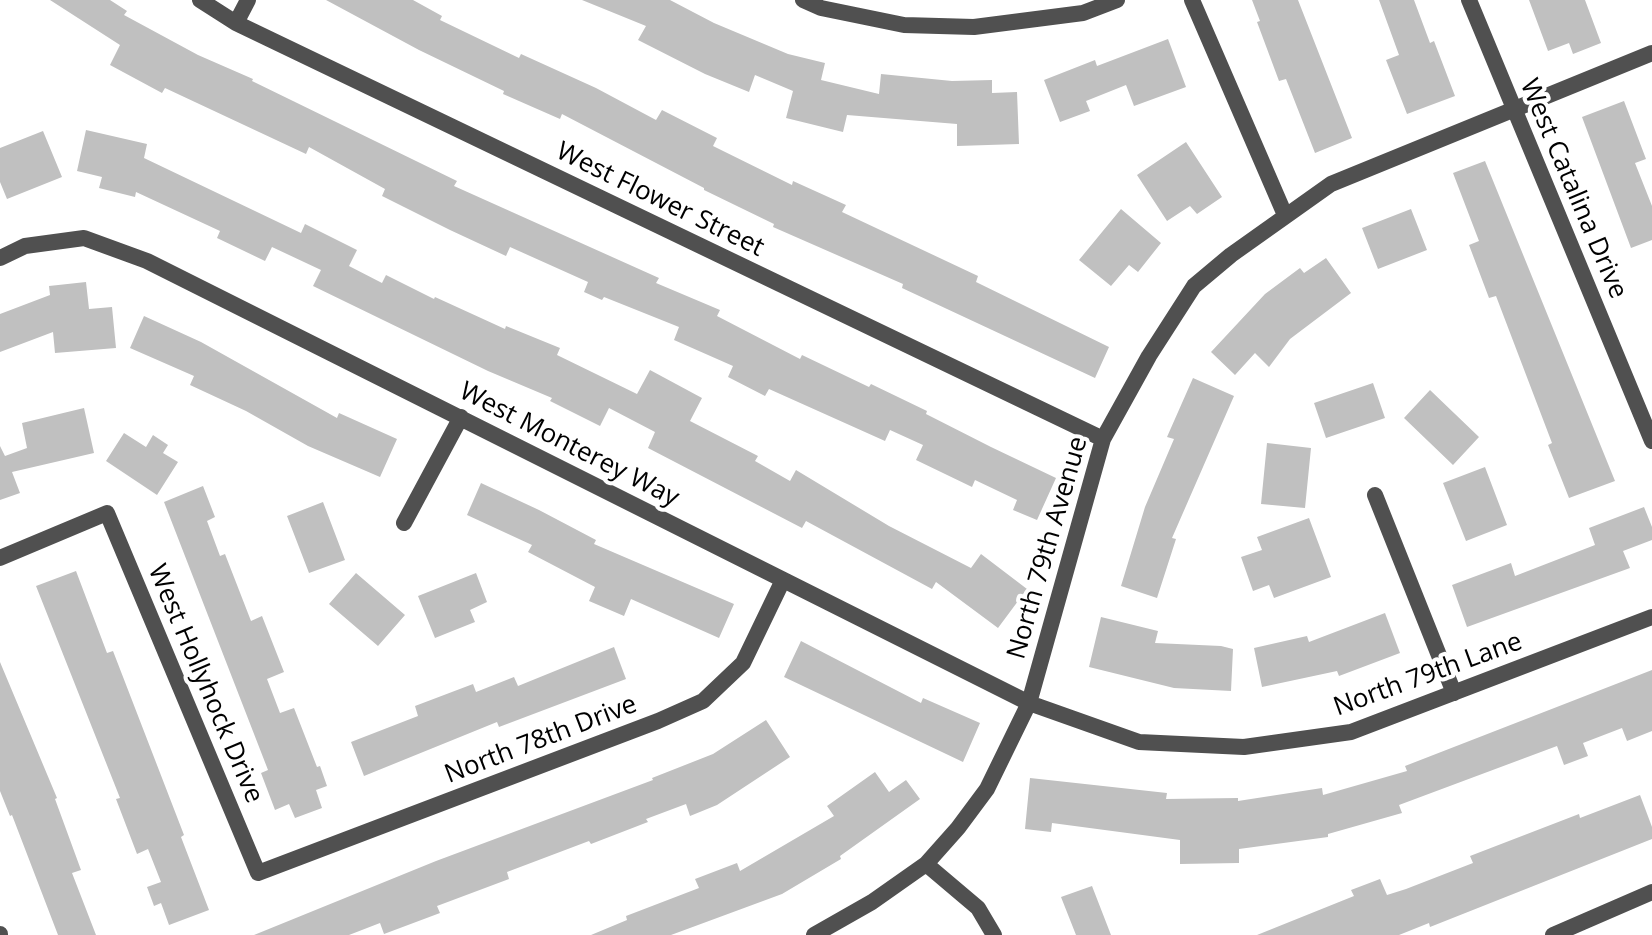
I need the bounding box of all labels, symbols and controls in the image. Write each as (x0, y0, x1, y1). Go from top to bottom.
street label: West Catalina Drive (1513, 75, 1633, 303)
street label: West Flower Street (551, 136, 769, 264)
street label: West Monterey Way (454, 376, 684, 514)
street label: North 79th Avenue (1001, 433, 1095, 663)
street label: West Hollyhock Drive (141, 560, 269, 808)
street label: North 79th Lane (1330, 626, 1526, 724)
street label: North 78th Drive (441, 689, 641, 791)

